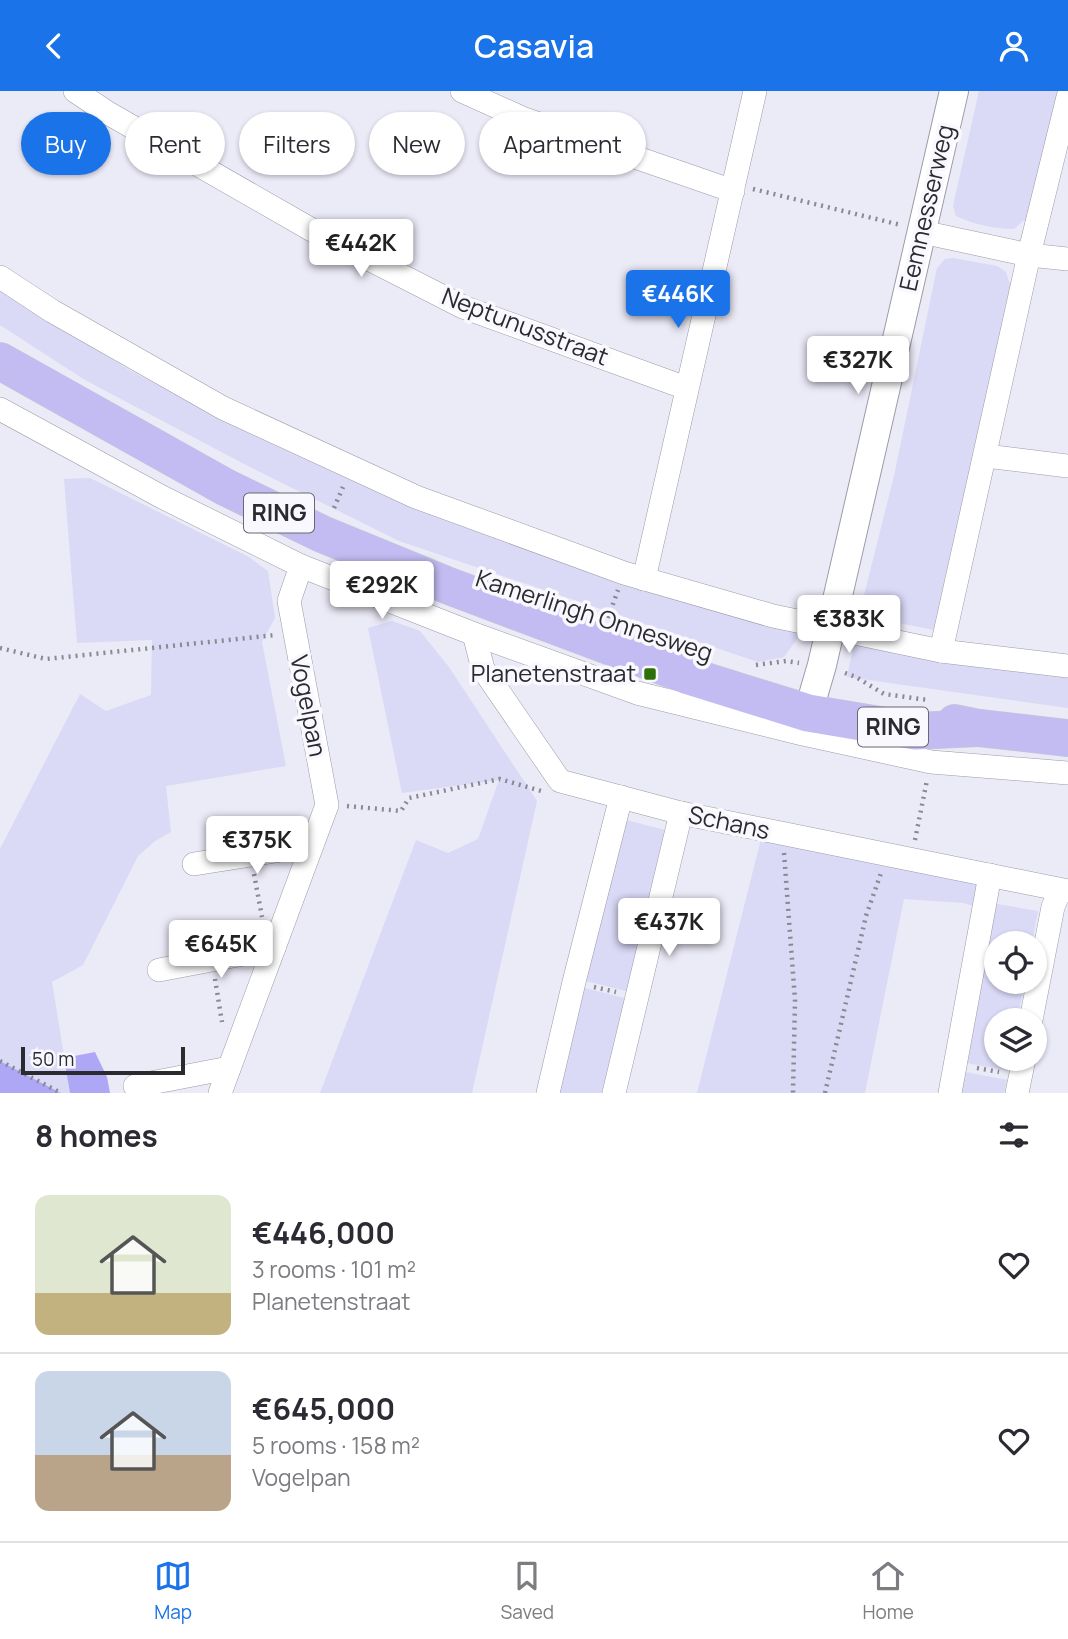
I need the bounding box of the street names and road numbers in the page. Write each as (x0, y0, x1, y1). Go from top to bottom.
street label: Eemnesserweg (890, 121, 961, 294)
street label: Neptunusstraat (437, 279, 614, 373)
road number: RING (244, 493, 314, 533)
street label: Kamerlingh Onnesweg (472, 561, 717, 668)
street label: Vogelpan (283, 652, 335, 759)
road number: RING (858, 707, 928, 747)
street label: Schans (686, 797, 773, 846)

